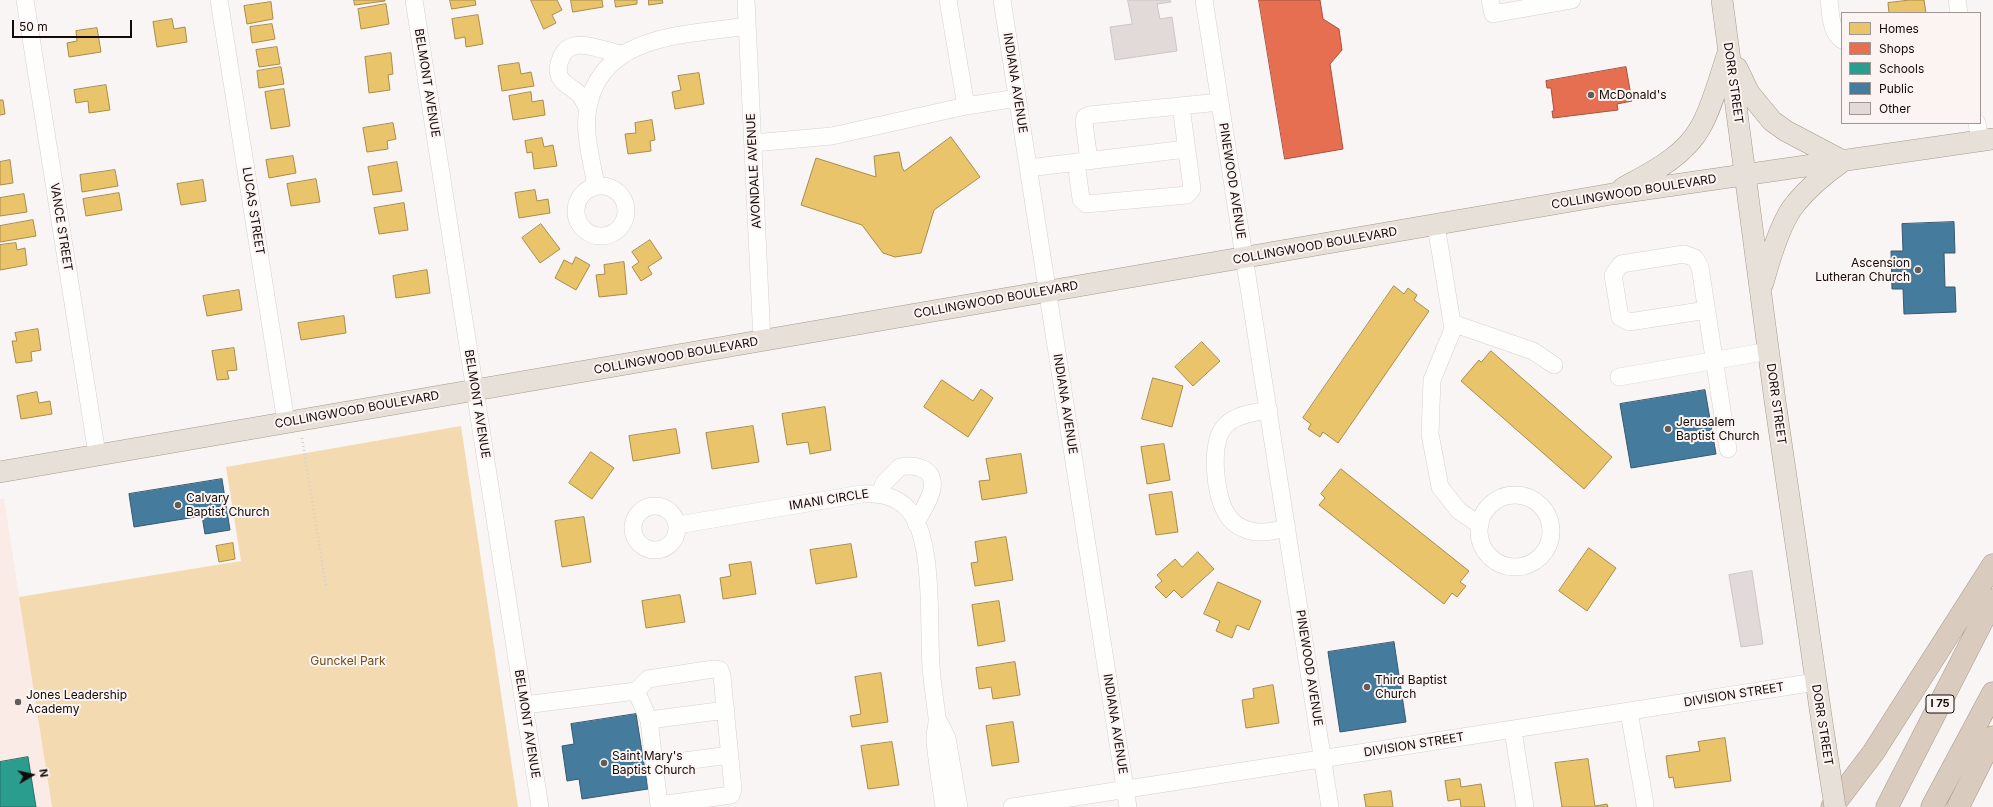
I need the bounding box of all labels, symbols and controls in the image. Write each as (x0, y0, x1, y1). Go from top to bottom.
scale bar (14, 12, 134, 38)
legend (1841, 12, 1981, 124)
text: 50 m (19, 19, 48, 34)
text: Homes (1879, 21, 1919, 36)
street label: BELMONT AVENUE (411, 27, 443, 139)
street label: INDIANA AVENUE (1000, 32, 1030, 134)
street label: DORR STREET (1720, 41, 1746, 125)
text: Shops (1879, 41, 1915, 56)
text: Schools (1879, 61, 1924, 76)
text: Public (1879, 81, 1914, 96)
place label: McDonald's (1599, 88, 1667, 102)
marker: McDonald's (1586, 90, 1596, 100)
text: Other (1879, 101, 1911, 116)
street label: AVONDALE AVENUE (744, 113, 764, 229)
street label: PINEWOOD AVENUE (1216, 122, 1248, 240)
street label: LUCAS STREET (239, 166, 267, 256)
street label: COLLINGWOOD BOULEVARD (1550, 172, 1718, 212)
street label: VANCE STREET (47, 182, 75, 272)
street label: COLLINGWOOD BOULEVARD (1232, 224, 1398, 268)
place label: Ascension Lutheran Church (1815, 256, 1910, 284)
marker: Ascension Lutheran Church (1913, 265, 1923, 275)
street label: COLLINGWOOD BOULEVARD (913, 278, 1079, 322)
street label: COLLINGWOOD BOULEVARD (593, 334, 759, 378)
street label: BELMONT AVENUE (461, 348, 493, 460)
street label: INDIANA AVENUE (1050, 353, 1080, 455)
street label: DORR STREET (1763, 362, 1789, 446)
street label: COLLINGWOOD BOULEVARD (274, 388, 440, 432)
place label: Jerusalem Baptist Church (1676, 415, 1760, 443)
marker: Jerusalem Baptist Church (1663, 424, 1673, 434)
street label: IMANI CIRCLE (788, 487, 870, 513)
place label: Calvary Baptist Church (186, 491, 270, 519)
marker: Calvary Baptist Church (173, 500, 183, 510)
street label: PINEWOOD AVENUE (1293, 609, 1325, 727)
park label: Gunckel Park (310, 654, 386, 668)
street label: BELMONT AVENUE (511, 668, 543, 780)
street label: INDIANA AVENUE (1100, 673, 1130, 775)
place label: Third Baptist Church (1375, 673, 1447, 701)
street label: DIVISION STREET (1683, 680, 1785, 710)
marker: Third Baptist Church (1362, 682, 1372, 692)
street label: DORR STREET (1808, 683, 1836, 767)
place label: Jones Leadership Academy (26, 688, 127, 716)
road number: I 75 (1926, 695, 1954, 713)
marker: Jones Leadership Academy (13, 697, 23, 707)
street label: DIVISION STREET (1363, 730, 1465, 760)
place label: Saint Mary's Baptist Church (612, 749, 696, 777)
north arrow (12, 755, 52, 795)
marker: Saint Mary's Baptist Church (599, 758, 609, 768)
text: N (36, 768, 51, 778)

